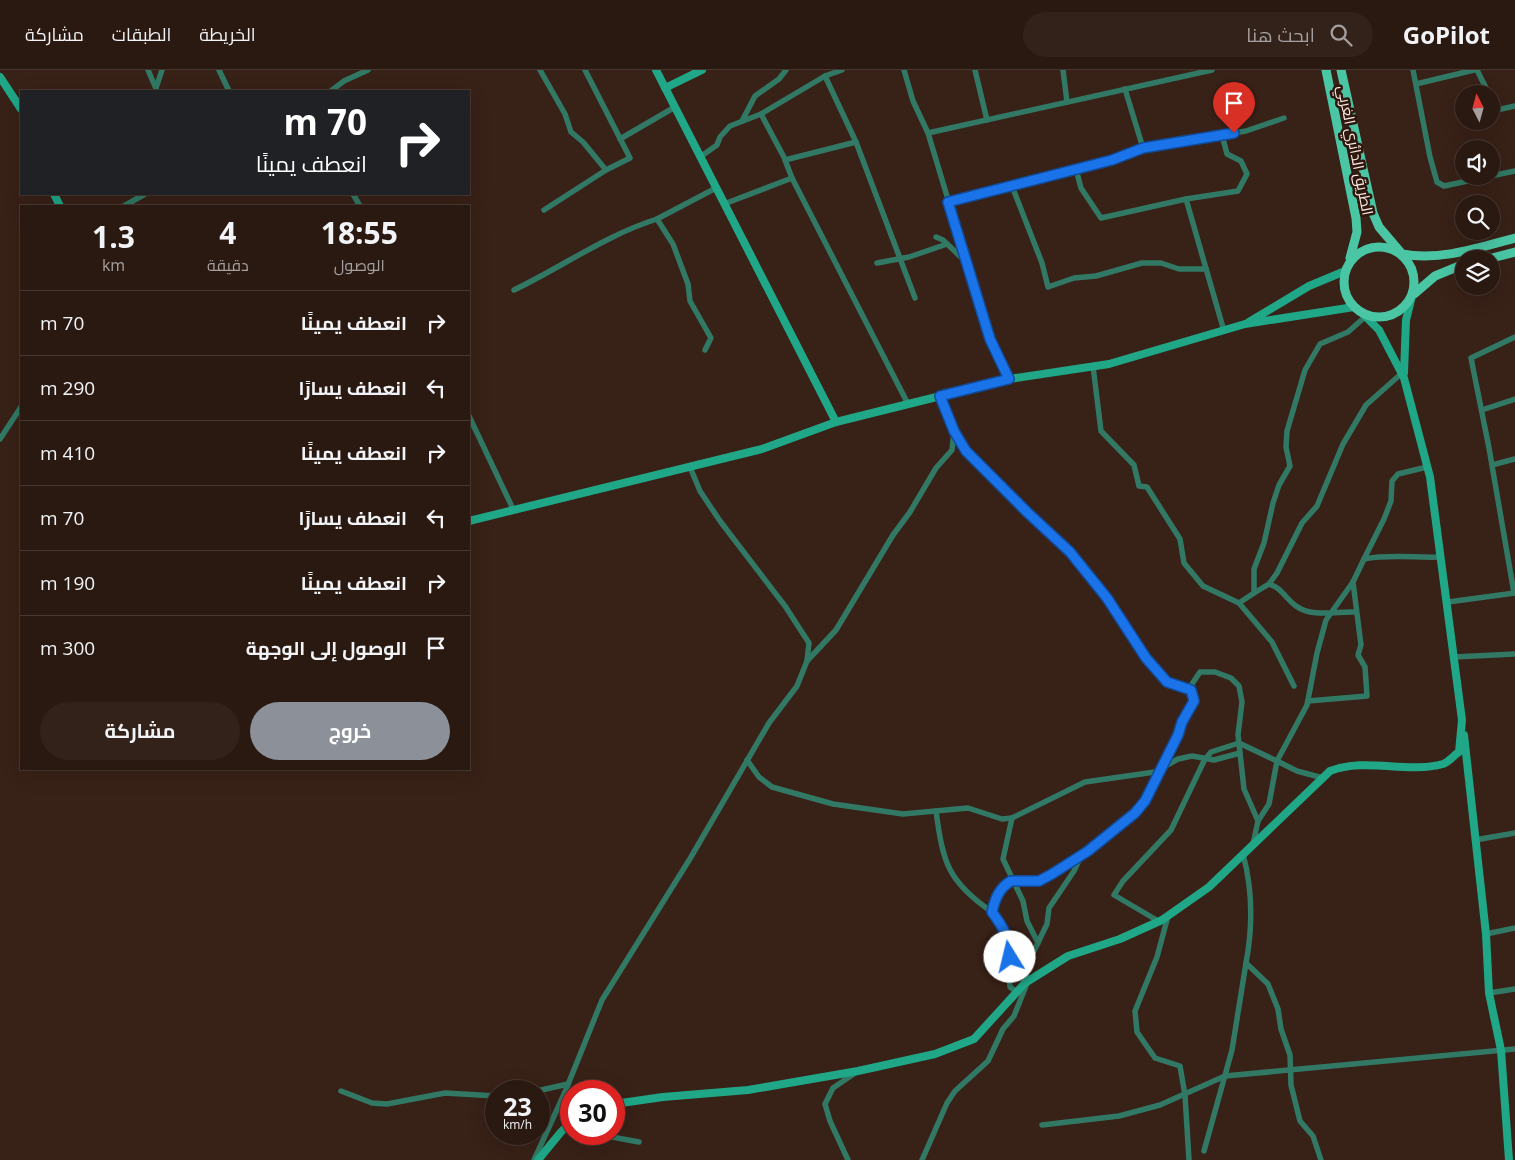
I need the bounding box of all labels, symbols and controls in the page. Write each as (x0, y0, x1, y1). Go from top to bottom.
search box (1023, 12, 1373, 57)
text: GoPilot (1403, 18, 1490, 51)
icon: search (1327, 21, 1355, 49)
text: مشاركة (25, 22, 84, 46)
text: الطبقات (112, 22, 171, 46)
text: الخريطة (199, 22, 256, 46)
text: ابحث هنا (1246, 22, 1315, 48)
pin (1213, 82, 1255, 133)
street label: الطريق الدائري الغربي (1331, 83, 1378, 217)
north arrow (1455, 85, 1500, 130)
map controls (1455, 85, 1500, 295)
icon: arrive (1220, 89, 1248, 117)
text: 70 m (284, 98, 367, 145)
icon: right (385, 110, 450, 175)
button: sound (1455, 140, 1500, 185)
text: انعطف يمينًا (256, 148, 367, 178)
button: search (1455, 195, 1500, 240)
text: 4 (219, 212, 236, 253)
text: 18:55 (321, 212, 398, 253)
text: 1.3 (92, 216, 135, 257)
button: layers (1455, 250, 1500, 295)
text: km (102, 254, 125, 276)
text: دقيقة (207, 254, 249, 276)
text: الوصول (334, 254, 385, 276)
icon: right (422, 309, 450, 337)
text: 70 m (40, 310, 84, 336)
text: انعطف يمينًا (301, 310, 407, 336)
icon: left (422, 374, 450, 402)
text: 290 m (40, 375, 95, 401)
text: انعطف يسارًا (298, 375, 407, 401)
icon: right (422, 439, 450, 467)
text: 410 m (40, 440, 95, 466)
text: انعطف يمينًا (301, 440, 407, 466)
icon: left (422, 504, 450, 532)
text: 70 m (40, 505, 84, 531)
text: انعطف يسارًا (298, 505, 407, 531)
icon: right (422, 569, 450, 597)
text: 190 m (40, 570, 95, 596)
text: انعطف يمينًا (301, 570, 407, 596)
icon: arrive (422, 634, 450, 662)
text: 300 m (40, 635, 95, 661)
text: الوصول إلى الوجهة (246, 635, 407, 661)
button: مشاركة (40, 702, 240, 760)
button: خروج (250, 702, 450, 760)
position arrow (983, 930, 1035, 982)
speed limit sign: 30 (560, 1080, 625, 1145)
text: 23 (503, 1089, 532, 1123)
text: km/h (503, 1116, 532, 1133)

